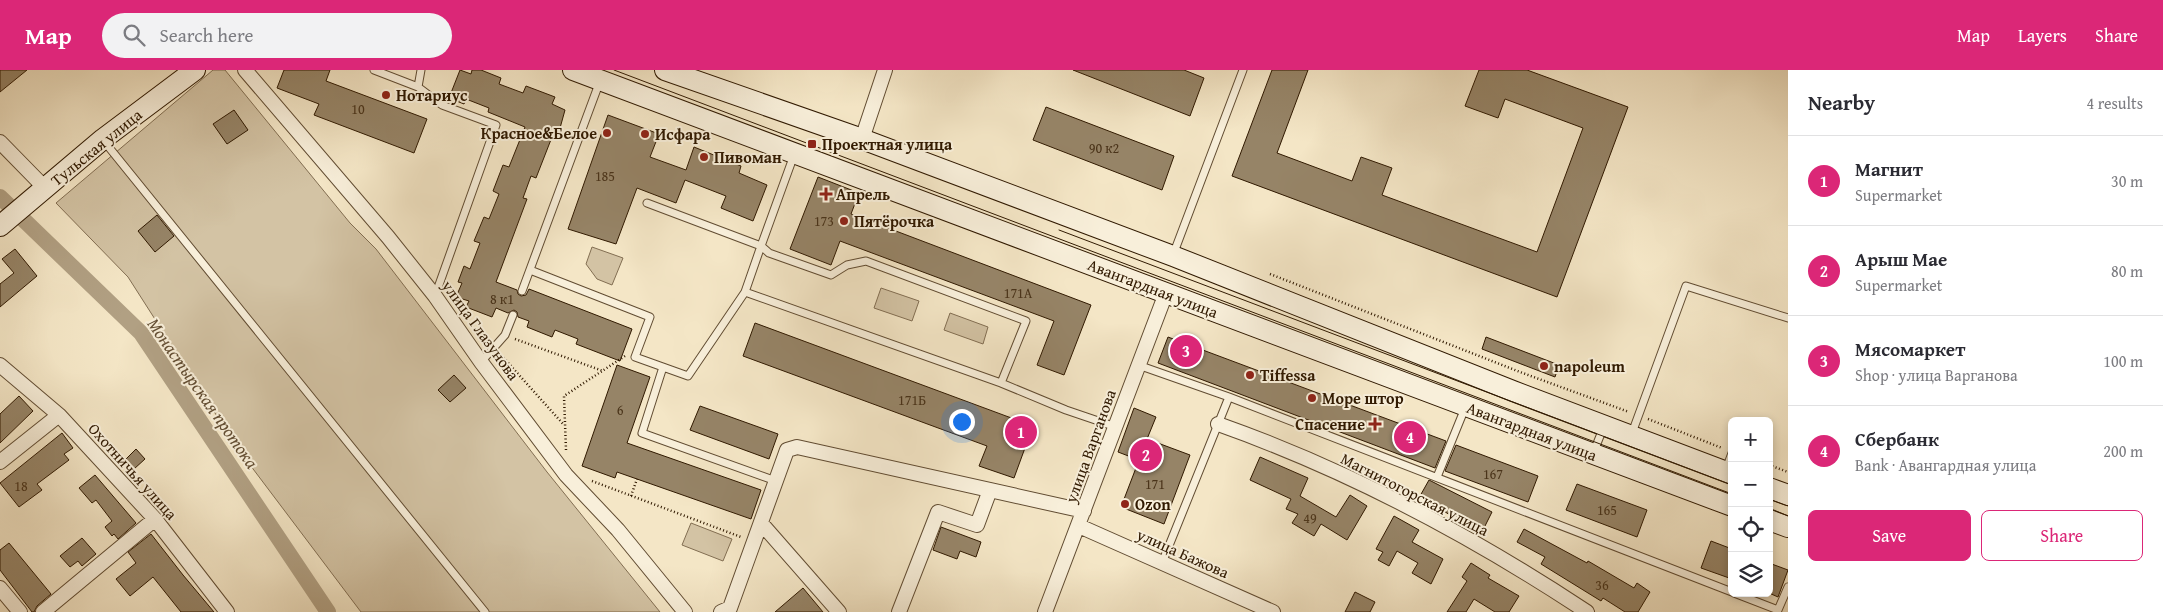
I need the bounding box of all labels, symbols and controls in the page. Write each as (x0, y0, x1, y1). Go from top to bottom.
search box (102, 13, 452, 58)
text: Map (25, 18, 72, 53)
icon: search (120, 21, 148, 49)
text: Search here (160, 21, 253, 49)
text: Map (1957, 22, 1990, 49)
text: Layers (2018, 22, 2067, 49)
text: Share (2095, 22, 2138, 49)
place label: Нотариус (396, 83, 468, 107)
text: Nearby (1808, 87, 1875, 118)
marker: Нотариус (380, 89, 392, 101)
text: 4 results (2086, 91, 2143, 115)
house number: 10 (351, 99, 365, 119)
street label: Тульская улица (45, 102, 147, 191)
place label: Красное&Белое (481, 121, 597, 145)
place label: Исфара (655, 122, 711, 146)
marker: Красное&Белое (601, 127, 613, 139)
marker: Исфара (639, 128, 651, 140)
place label: Проектная улица (822, 132, 953, 156)
marker: Проектная улица (806, 138, 818, 150)
house number: 90 к2 (1089, 138, 1119, 158)
place label: Пивоман (714, 145, 782, 169)
marker: Пивоман (698, 151, 710, 163)
text: Магнит (1855, 155, 1923, 183)
house number: 185 (595, 166, 615, 186)
text: 1 (1820, 169, 1828, 193)
text: 30 m (2111, 169, 2143, 193)
place label: Апрель (836, 182, 890, 206)
text: Supermarket (1855, 183, 1942, 207)
marker: Апрель (820, 188, 832, 200)
place label: Пятёрочка (854, 209, 935, 233)
house number: 173 (814, 211, 834, 231)
marker: Пятёрочка (838, 215, 850, 227)
text: Арыш Мае (1855, 245, 1947, 273)
street label: Авангардная улица (1084, 252, 1222, 324)
text: 2 (1820, 259, 1828, 283)
text: 80 m (2111, 259, 2143, 283)
text: Supermarket (1855, 273, 1942, 297)
street label: улица Глазунова (436, 274, 526, 385)
house number: 171А (1004, 283, 1033, 303)
house number: 8 к1 (490, 289, 514, 309)
water label: Монастырская протока (141, 312, 266, 475)
pin: 3 (1170, 332, 1202, 370)
text: Мясомаркет (1855, 335, 1965, 363)
text: 3 (1820, 349, 1828, 373)
text: 100 m (2103, 349, 2143, 373)
place label: napoleum (1554, 354, 1625, 378)
marker: napoleum (1538, 360, 1550, 372)
place label: Tiffessa (1260, 363, 1316, 387)
text: Shop · улица Варганова (1855, 363, 2018, 387)
marker: Tiffessa (1244, 369, 1256, 381)
street label: улица Варганова (1058, 385, 1122, 507)
place label: Море штор (1322, 386, 1404, 410)
house number: 171Б (898, 390, 926, 410)
marker: Море штор (1306, 392, 1318, 404)
street label: Авангардная улица (1463, 395, 1601, 467)
house number: 6 (617, 400, 624, 420)
your location (949, 409, 975, 435)
place label: Спасение (1295, 412, 1365, 436)
pin: 1 (1005, 413, 1037, 451)
street label: Охотничья улица (83, 417, 183, 525)
map controls (1728, 417, 1773, 597)
button: + (1728, 417, 1773, 462)
marker: Спасение (1369, 418, 1381, 430)
pin: 4 (1394, 418, 1426, 456)
text: Сбербанк (1855, 425, 1939, 453)
pin: 2 (1130, 436, 1162, 474)
text: 4 (1820, 439, 1828, 463)
text: 200 m (2103, 439, 2143, 463)
street label: Магнитогорская улица (1337, 446, 1493, 542)
text: Bank · Авангардная улица (1855, 453, 2036, 477)
button: − (1728, 462, 1773, 507)
house number: 167 (1483, 464, 1503, 484)
house number: 171 (1145, 474, 1165, 494)
house number: 18 (14, 476, 28, 496)
place label: Ozon (1135, 492, 1171, 516)
marker: Ozon (1119, 498, 1131, 510)
house number: 165 (1597, 500, 1617, 520)
button: locate (1728, 507, 1773, 552)
house number: 49 (1303, 508, 1317, 528)
button: Save (1808, 510, 1971, 561)
button: Share (1981, 510, 2143, 561)
street label: улица Бажова (1132, 522, 1233, 584)
button: layers (1728, 552, 1773, 597)
house number: 36 (1595, 575, 1609, 595)

